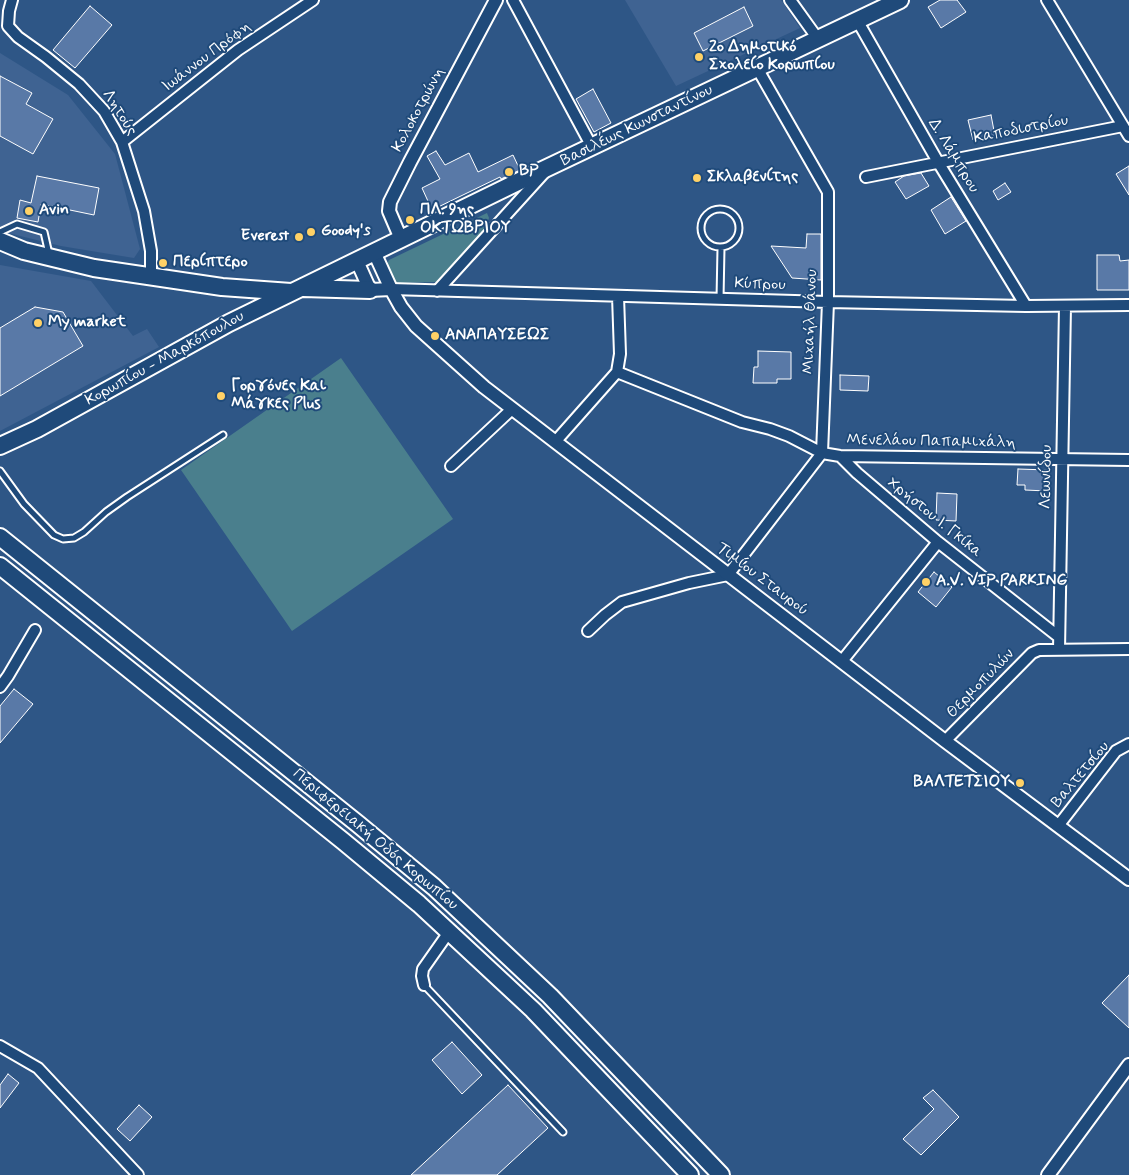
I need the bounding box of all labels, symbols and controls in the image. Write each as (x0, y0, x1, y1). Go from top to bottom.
street label: Ιωάννου Πρόφη (159, 17, 255, 97)
place label: 2ο Δημοτικό Σχολείο Κορωπίου (709, 38, 835, 76)
marker: 2ο Δημοτικό Σχολείο Κορωπίου (693, 51, 705, 63)
street label: Κολοκοτρώνη (389, 64, 449, 156)
street label: Βασιλέως Κωνσταντίνου (558, 81, 716, 171)
street label: Λητούς (97, 86, 141, 140)
street label: Καποδιστρίου (972, 111, 1070, 149)
street label: Δ. Λάμπρου (923, 115, 983, 197)
place label: BP (519, 162, 538, 182)
marker: BP (503, 166, 515, 178)
place label: Σκλαβενίτης (707, 168, 798, 188)
marker: Σκλαβενίτης (691, 172, 703, 184)
place label: Avin (39, 201, 69, 221)
place label: ΠΛ. 9ης ΟΚΤΩΒΡΙΟΥ (420, 201, 511, 239)
marker: Avin (23, 205, 35, 217)
marker: ΠΛ. 9ης ΟΚΤΩΒΡΙΟΥ (404, 214, 416, 226)
place label: Goody's (321, 222, 370, 242)
marker: Goody's (305, 226, 317, 238)
place label: Everest (241, 227, 289, 247)
marker: Everest (293, 231, 305, 243)
place label: Περίπτερο (173, 253, 248, 273)
marker: Περίπτερο (157, 257, 169, 269)
street label: Μιχαήλ Θάνου (800, 269, 822, 375)
street label: Κύπρου (734, 275, 786, 295)
street label: Κορωπίου - Μαρκόπουλου (82, 307, 248, 411)
place label: My market (48, 313, 126, 333)
marker: My market (32, 317, 44, 329)
place label: ΑΝΑΠΑΥΣΕΩΣ (445, 326, 550, 346)
marker: ΑΝΑΠΑΥΣΕΩΣ (429, 330, 441, 342)
place label: Γοργόνες Και Μάγκες Plus (231, 377, 326, 415)
marker: Γοργόνες Και Μάγκες Plus (215, 390, 227, 402)
street label: Μενελάου Παπαμιχάλη (846, 431, 1016, 453)
street label: Λεωνίδου (1037, 445, 1057, 509)
street label: Χρήστου Ι. Γκίκα (883, 474, 985, 562)
street label: Τιμίου Σταυρού (712, 539, 812, 621)
place label: A.V. VIP PARKING (936, 572, 1067, 592)
marker: A.V. VIP PARKING (920, 576, 932, 588)
street label: Θερμοπυλών (943, 645, 1019, 723)
street label: Βαλτετσίου (1048, 738, 1114, 812)
street label: Περιφερειακή Οδός Κορωπίου (288, 765, 462, 915)
place label: ΒΑΛΤΕΤΣΙΟΥ (913, 773, 1010, 793)
marker: ΒΑΛΤΕΤΣΙΟΥ (1014, 777, 1026, 789)

